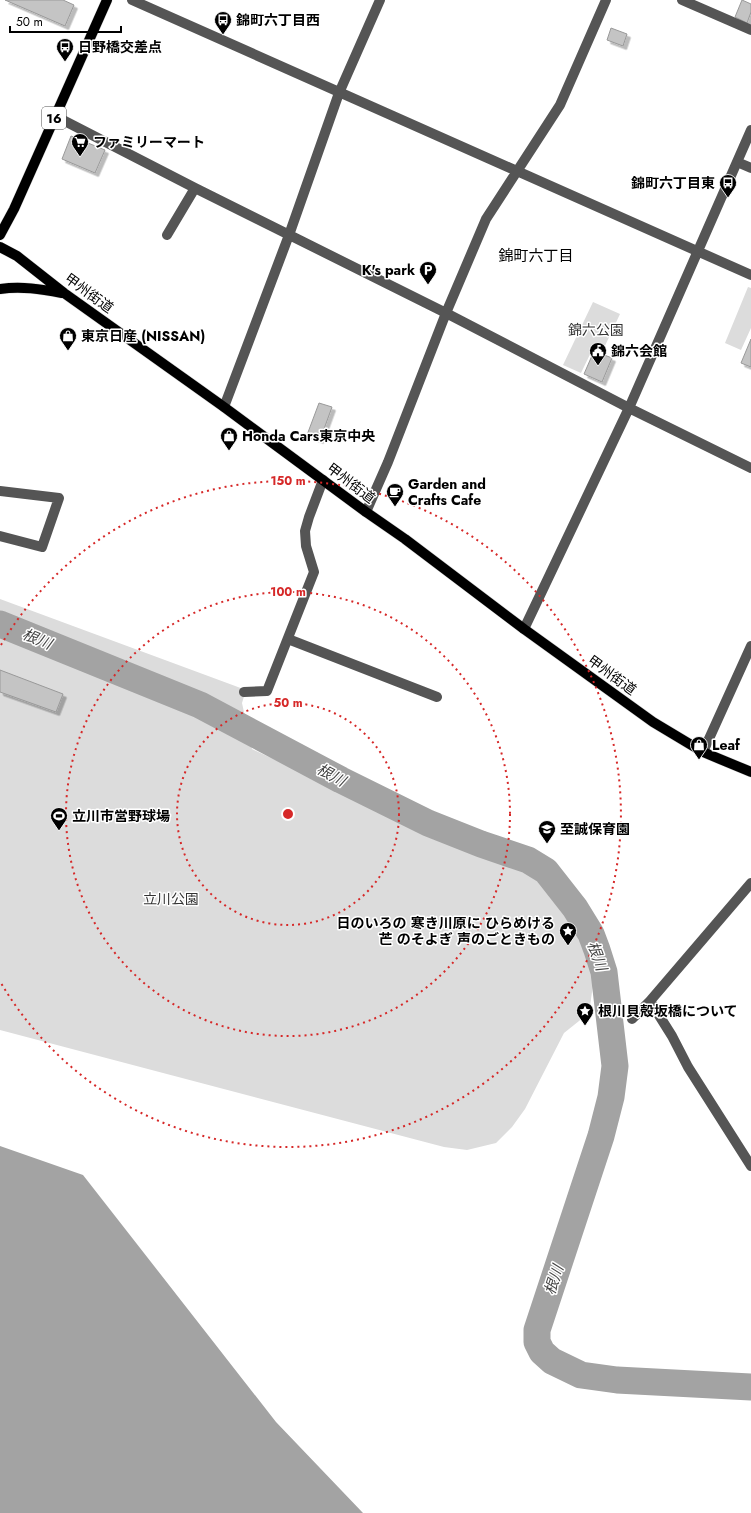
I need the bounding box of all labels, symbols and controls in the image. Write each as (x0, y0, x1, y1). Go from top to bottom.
scale bar (10, 8, 121, 34)
bus stop icon: 錦町六丁目西 (213, 10, 233, 35)
place label: 錦町六丁目西 (236, 10, 320, 30)
text: 50 m (16, 13, 43, 31)
bus stop icon: 日野橋交差点 (55, 37, 75, 62)
place label: 日野橋交差点 (78, 37, 162, 57)
road number: 16 (42, 107, 66, 129)
supermarket icon: ファミリーマート (70, 132, 90, 157)
place label: ファミリーマート (93, 132, 205, 152)
place label: 錦町六丁目東 (631, 173, 715, 193)
bus stop icon: 錦町六丁目東 (718, 173, 738, 198)
district label: 錦町六丁目 (498, 245, 574, 267)
place label: K's park (362, 260, 415, 280)
parking icon: K's park (418, 260, 438, 285)
street label: 甲州街道 (60, 268, 118, 318)
park label: 錦六公園 (568, 320, 624, 340)
shop icon: 東京日産 (NISSAN) (58, 326, 78, 351)
place label: 東京日産 (NISSAN) (81, 326, 205, 346)
public building icon: 錦六会館 (588, 341, 608, 366)
place label: 錦六会館 (611, 341, 667, 361)
shop icon: Honda Cars東京中央 (219, 426, 239, 451)
place label: Honda Cars東京中央 (242, 426, 375, 446)
street label: 甲州街道 (323, 458, 379, 508)
text: 150 m (270, 472, 306, 490)
place label: Garden and Crafts Cafe (408, 474, 486, 510)
cafe icon: Garden and Crafts Cafe (385, 482, 405, 507)
text: 100 m (270, 583, 306, 601)
water label: 根川 (19, 623, 57, 656)
street label: 甲州街道 (583, 650, 641, 700)
text: 50 m (273, 694, 303, 712)
shop icon: Leaf (689, 735, 709, 760)
place label: Leaf (712, 735, 741, 755)
water label: 根川 (313, 758, 351, 793)
sports icon: 立川市営野球場 (49, 806, 69, 831)
place label: 立川市営野球場 (72, 806, 170, 826)
centre of rings (281, 807, 295, 821)
school or university icon: 至誠保育園 (537, 819, 557, 844)
place label: 至誠保育園 (560, 819, 630, 839)
park label: 立川公園 (143, 889, 199, 909)
place label: 日のいろの 寒き川原に ひらめける 芒 のそよぎ 声のごときもの (337, 913, 555, 949)
place icon: 日のいろの 寒き川原に ひらめける 芒 のそよぎ 声のごときもの (558, 921, 578, 946)
water label: 根川 (582, 938, 613, 976)
place icon: 根川貝殻坂橋について (575, 1001, 595, 1026)
place label: 根川貝殻坂橋について (598, 1001, 738, 1021)
water label: 根川 (539, 1260, 570, 1298)

